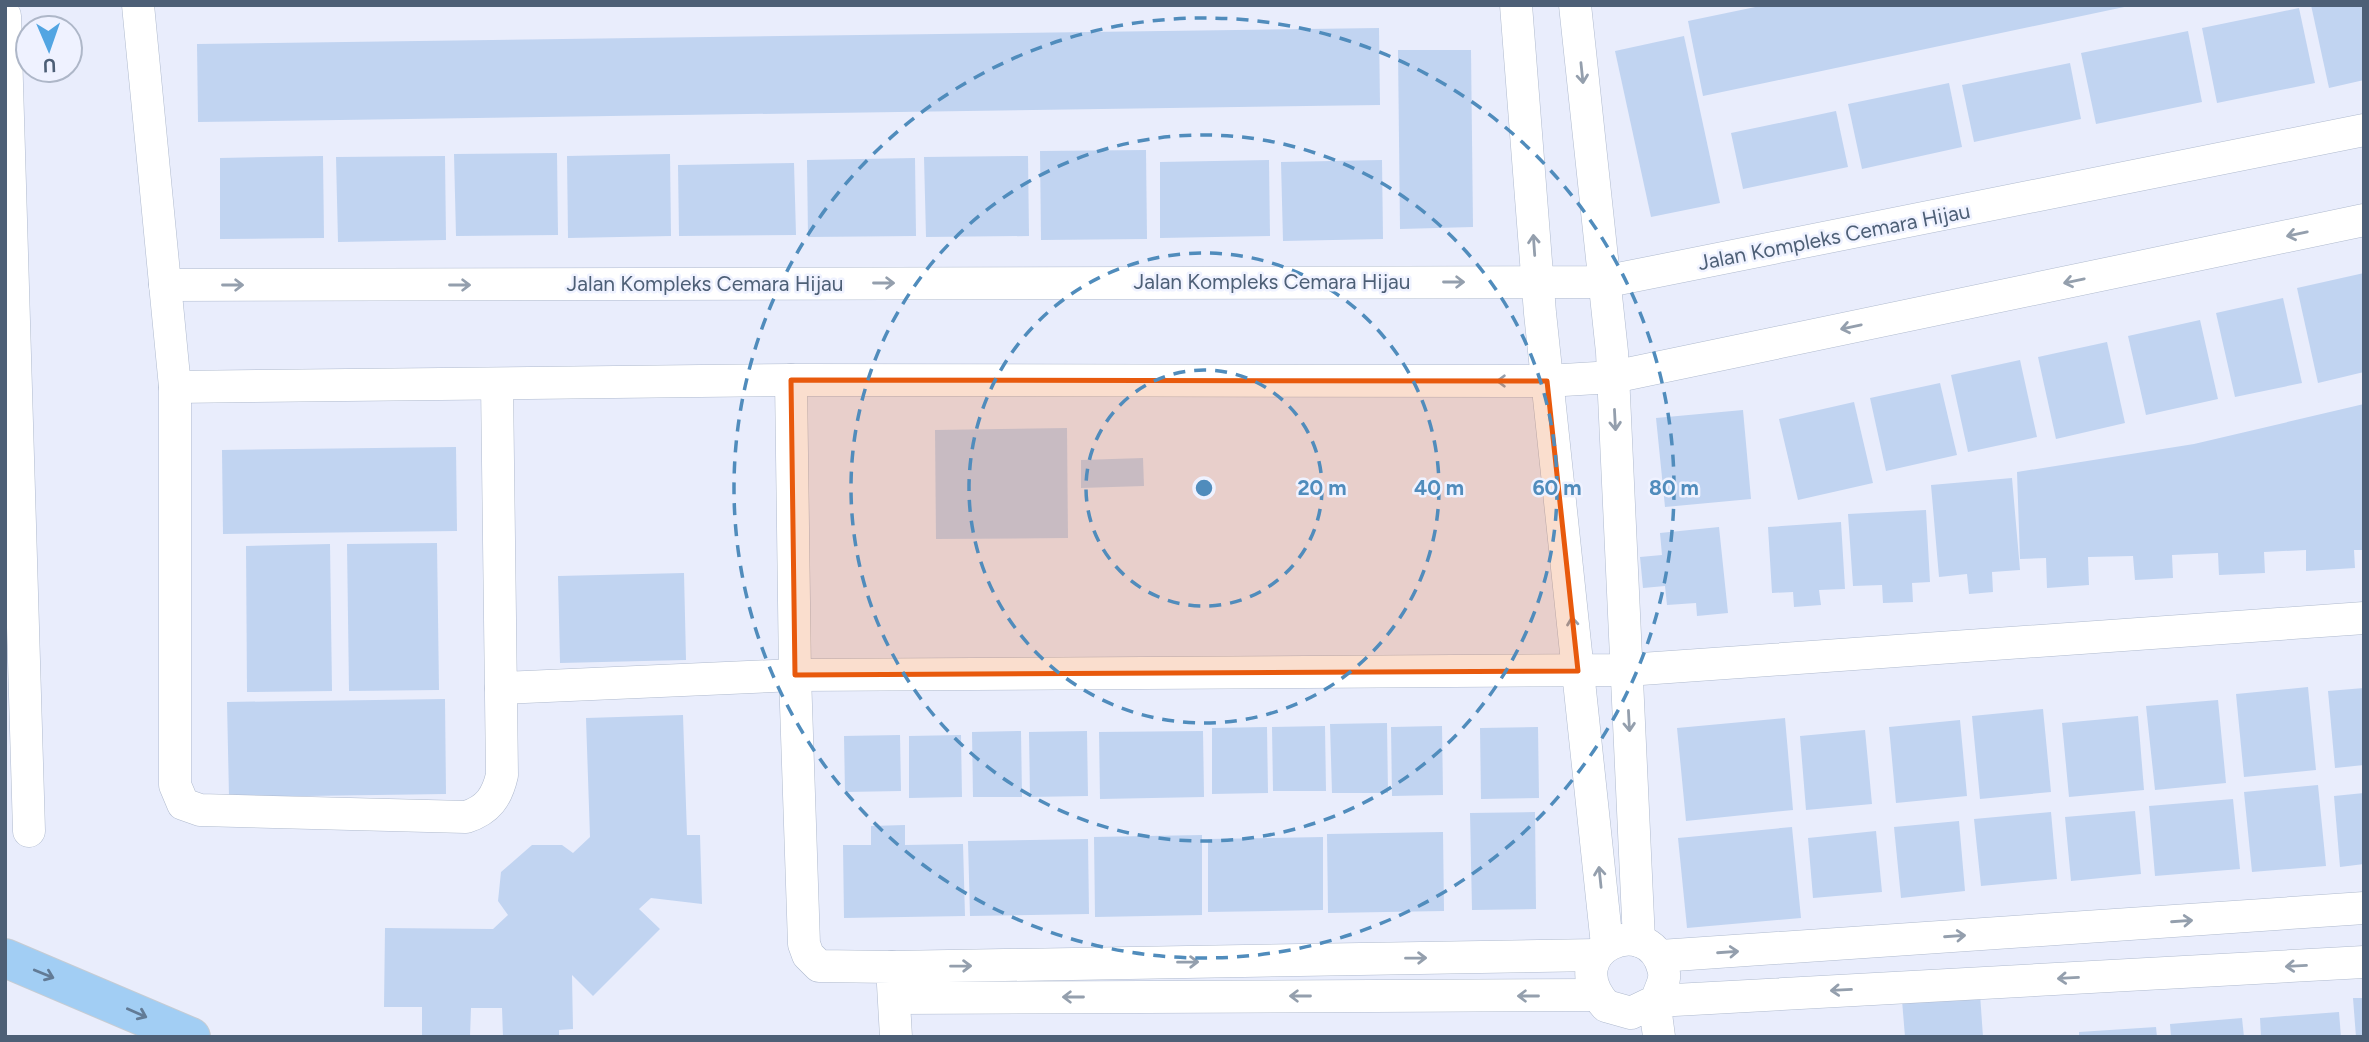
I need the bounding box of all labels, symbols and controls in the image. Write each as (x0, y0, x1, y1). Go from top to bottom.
north arrow (14, 14, 84, 84)
text: U (42, 54, 57, 77)
one-way arrow (1576, 61, 1589, 84)
street label: Jalan Kompleks Cemara Hijau (1696, 198, 1972, 275)
one-way arrow (2286, 228, 2309, 242)
one-way arrow (1527, 234, 1540, 257)
street label: Jalan Kompleks Cemara Hijau (1133, 269, 1411, 294)
street label: Jalan Kompleks Cemara Hijau (566, 271, 844, 296)
one-way arrow (2063, 274, 2086, 288)
one-way arrow (1443, 275, 1466, 289)
one-way arrow (872, 277, 895, 290)
one-way arrow (221, 278, 244, 292)
one-way arrow (449, 278, 472, 292)
one-way arrow (1840, 321, 1863, 335)
one-way arrow (1495, 374, 1518, 388)
one-way arrow (1609, 408, 1622, 431)
text: 20 m (1297, 475, 1347, 500)
text: 40 m (1414, 475, 1464, 500)
text: 60 m (1532, 475, 1582, 500)
text: 80 m (1649, 475, 1699, 500)
centre of rings (1192, 476, 1216, 500)
one-way arrow (1566, 616, 1579, 638)
one-way arrow (1623, 709, 1636, 732)
one-way arrow (1593, 866, 1606, 889)
one-way arrow (2170, 914, 2193, 927)
one-way arrow (1943, 929, 1965, 942)
one-way arrow (1716, 945, 1739, 958)
one-way arrow (1404, 951, 1427, 965)
one-way arrow (1176, 955, 1199, 969)
one-way arrow (949, 959, 972, 972)
one-way arrow (2285, 960, 2307, 973)
one-way arrow (33, 969, 54, 982)
one-way arrow (2057, 972, 2080, 985)
one-way arrow (1830, 984, 1853, 997)
one-way arrow (1289, 989, 1312, 1003)
one-way arrow (1517, 989, 1540, 1003)
one-way arrow (1062, 990, 1085, 1004)
one-way arrow (125, 1007, 147, 1020)

